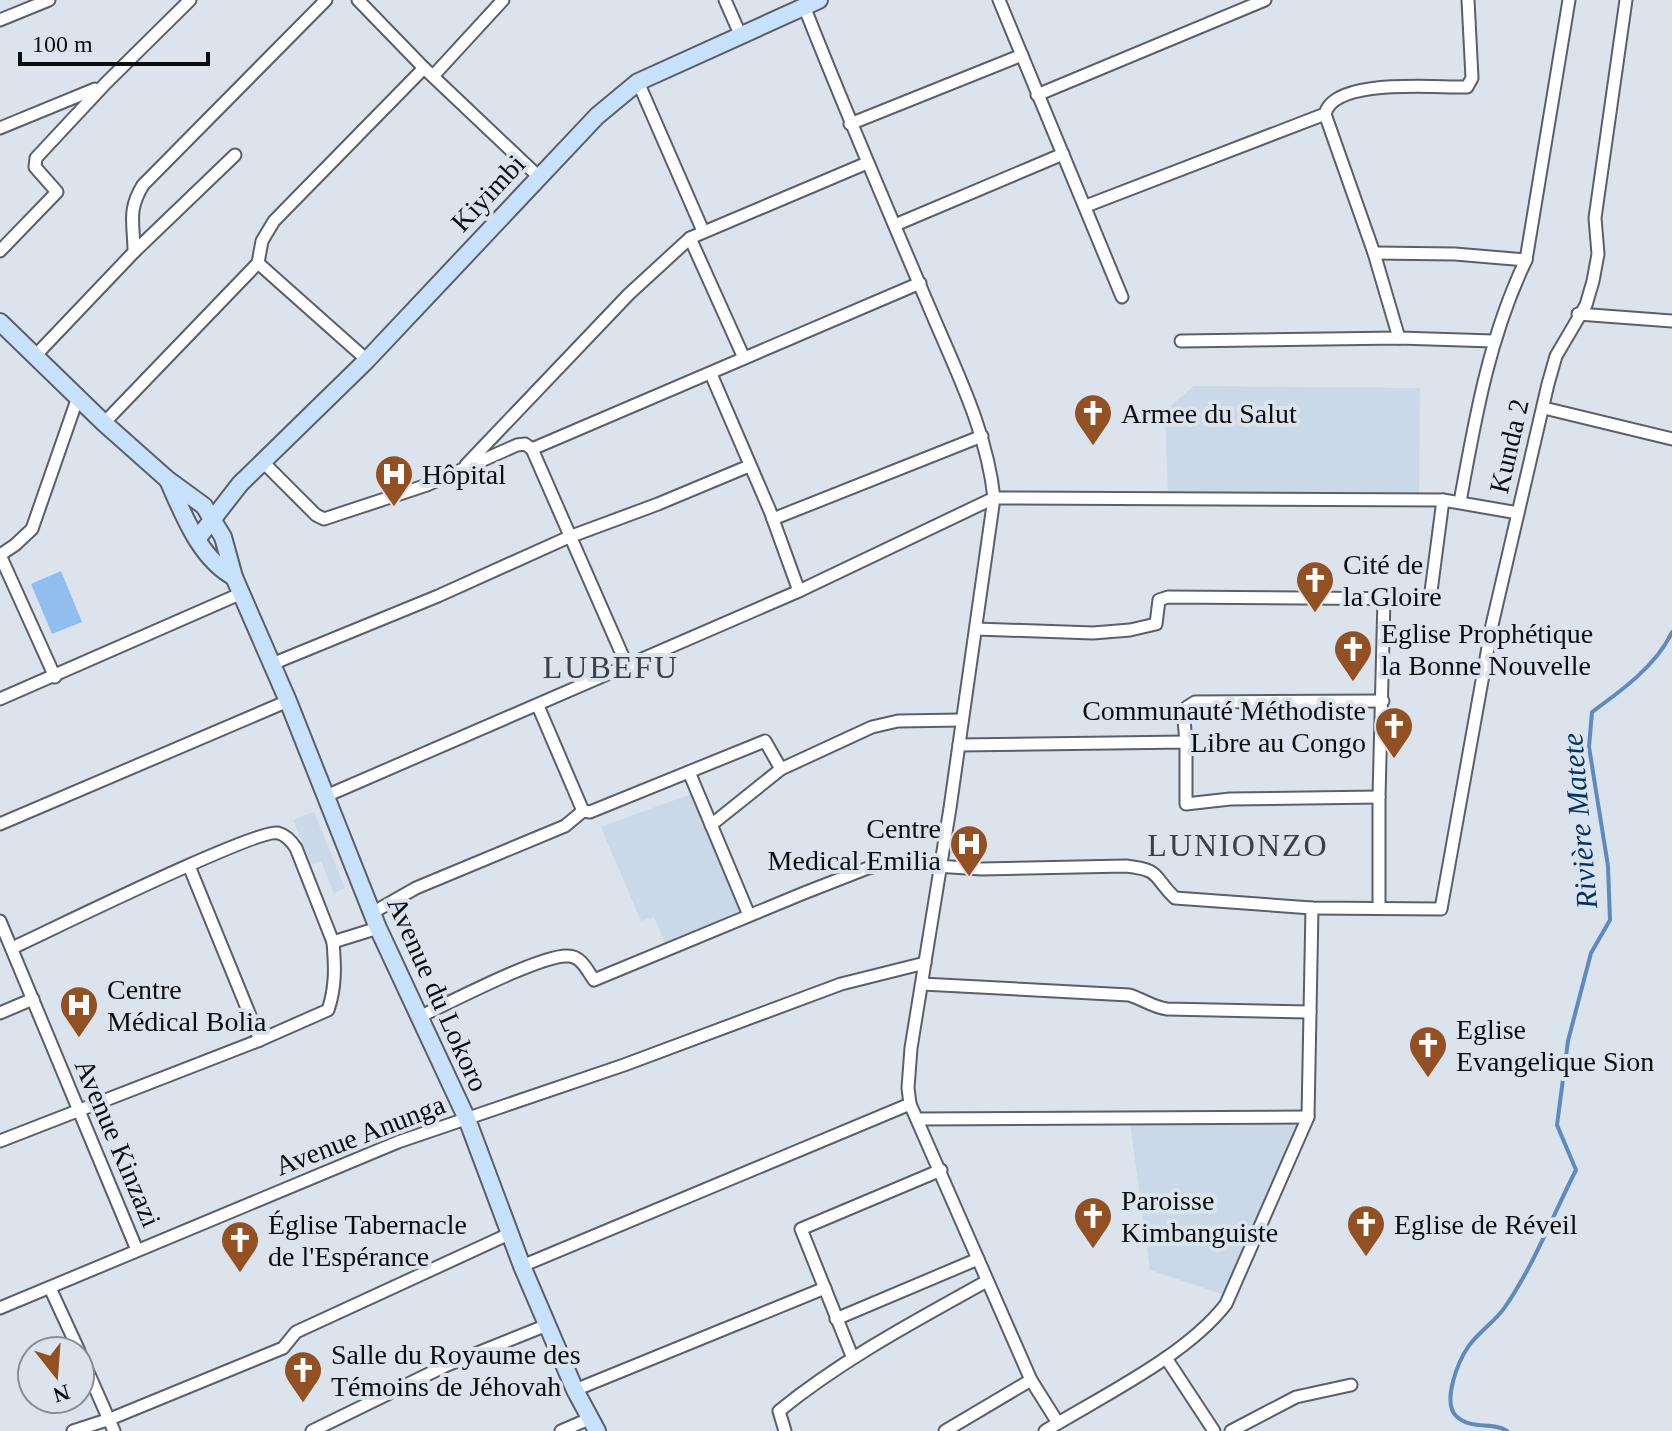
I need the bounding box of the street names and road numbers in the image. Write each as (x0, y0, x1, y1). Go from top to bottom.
street label: Kiyimbi (445, 148, 531, 238)
street label: Kunda 2 (1483, 396, 1535, 496)
street label: Avenue du Lokoro (381, 892, 495, 1096)
street label: Avenue Kinzazi (69, 1055, 167, 1232)
street label: Avenue Anunga (271, 1088, 450, 1182)

